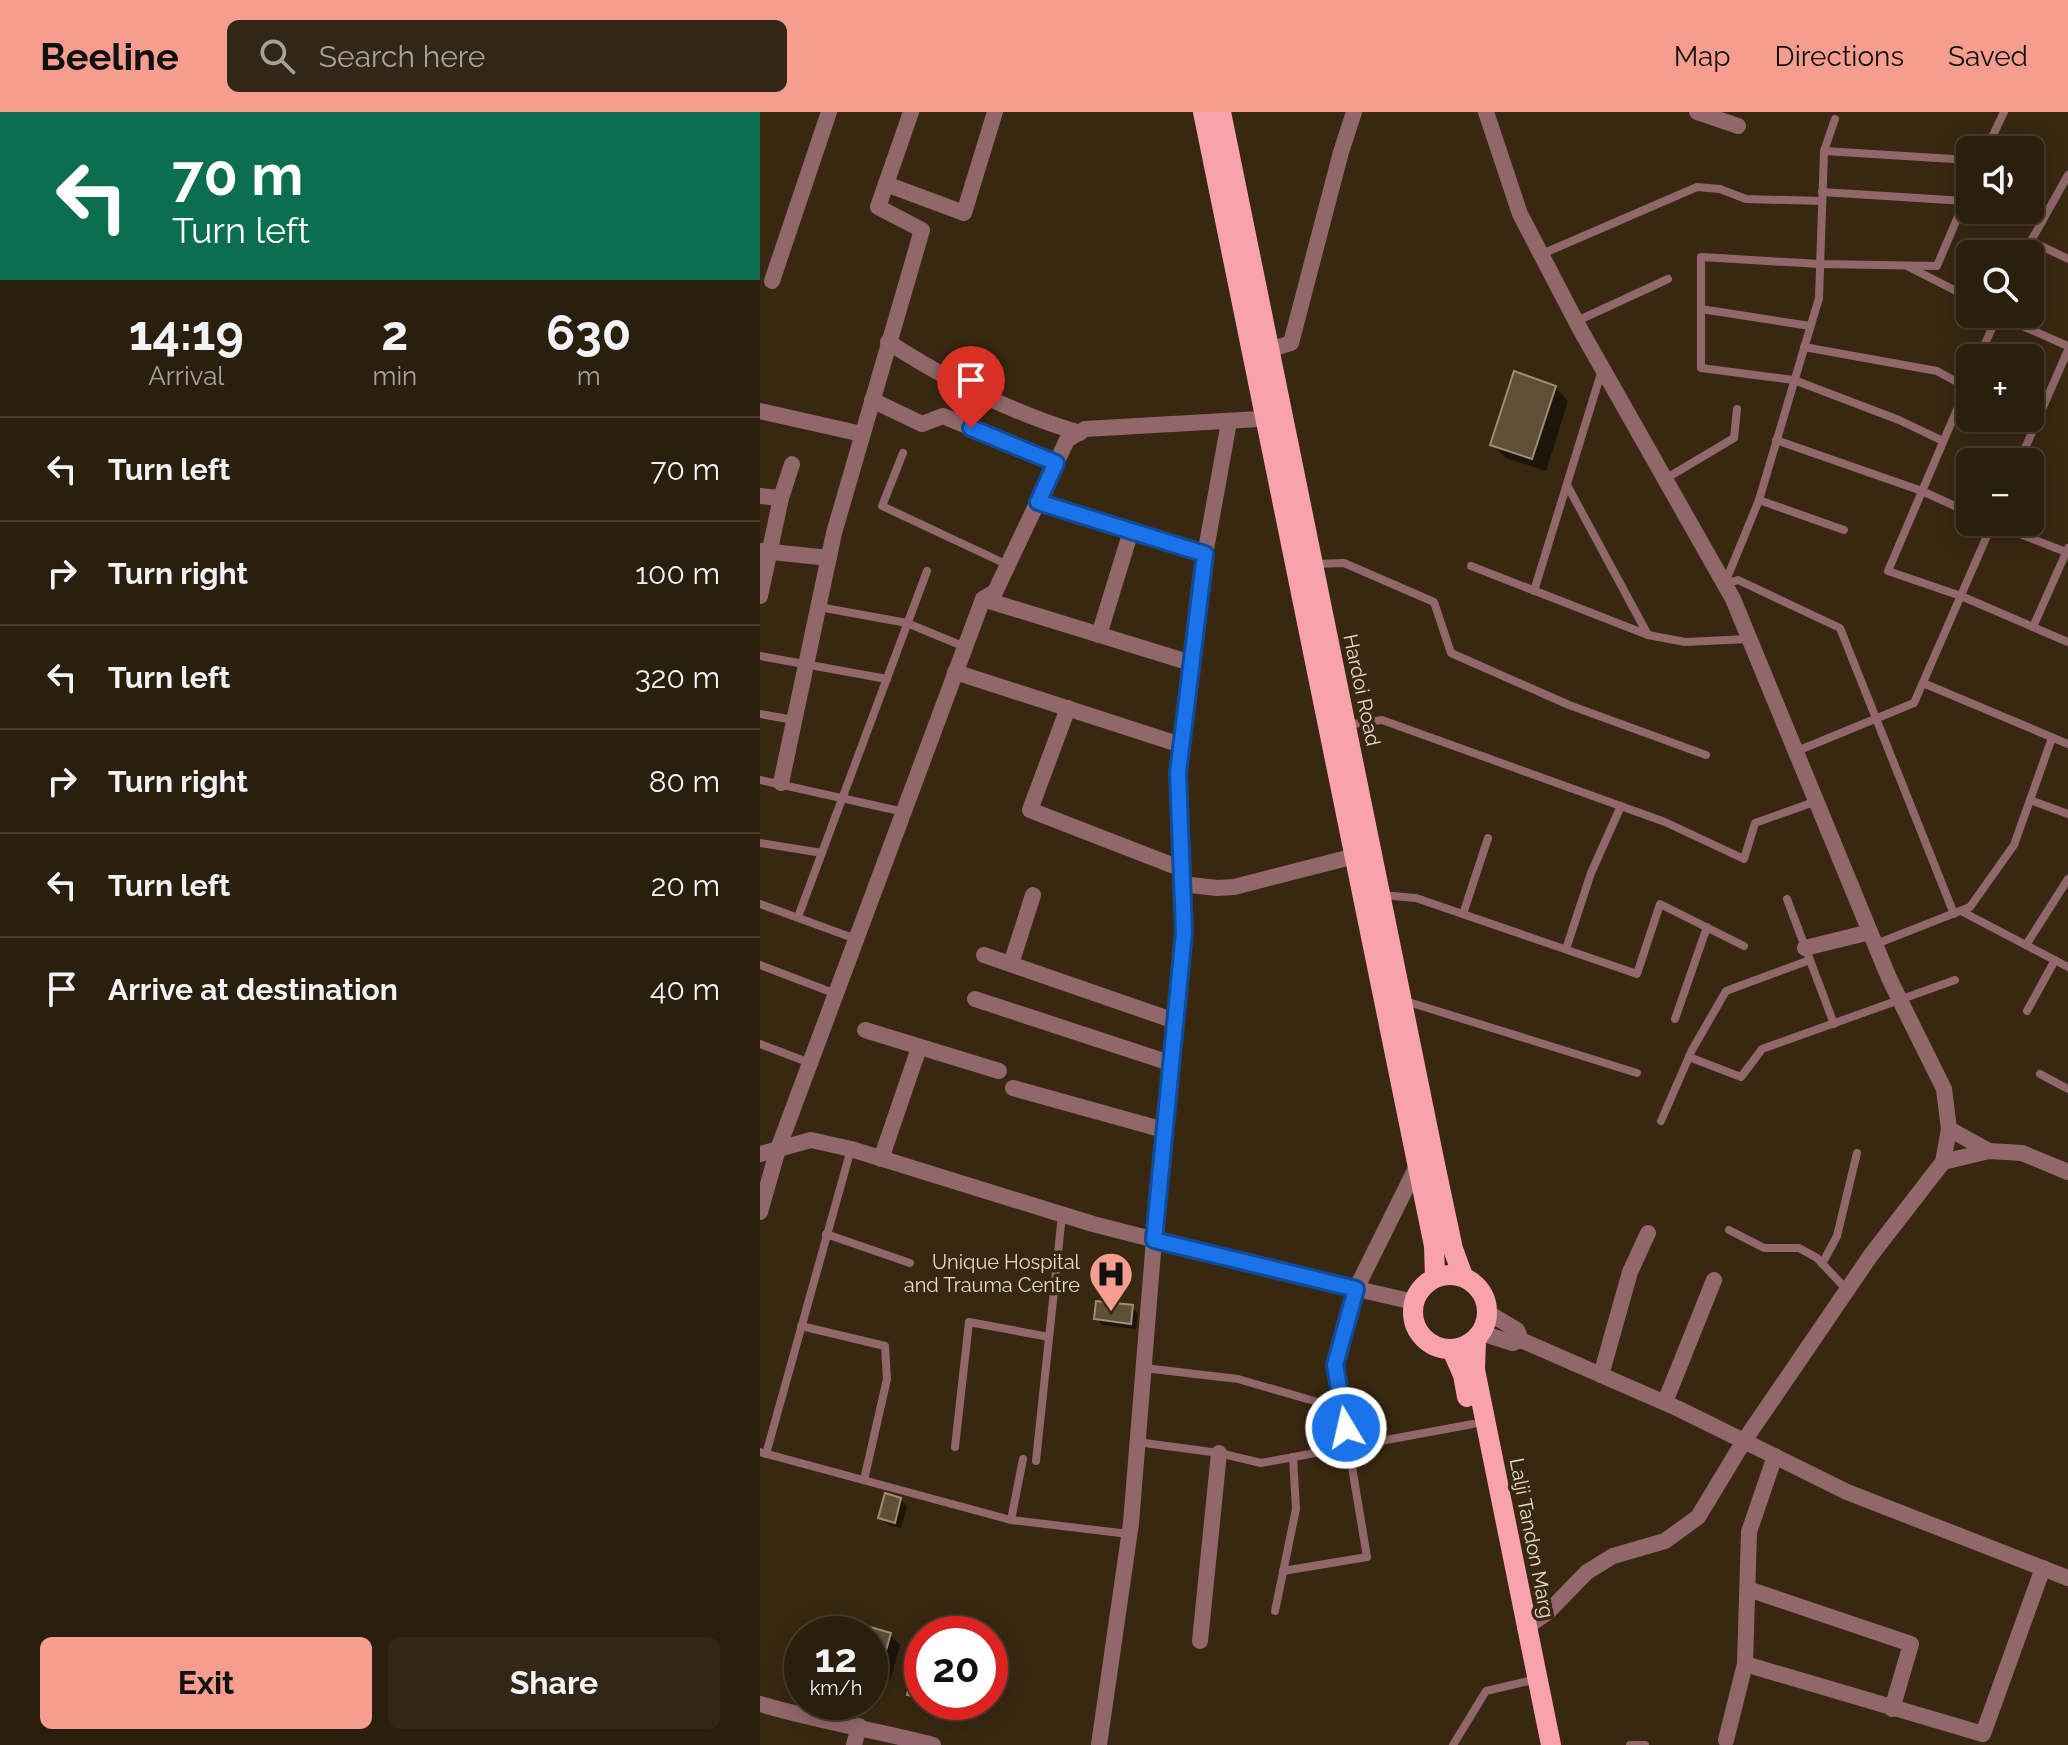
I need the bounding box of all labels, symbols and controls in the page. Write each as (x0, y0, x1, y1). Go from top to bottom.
search box (227, 20, 787, 92)
text: Beeline (40, 34, 179, 79)
icon: search (255, 34, 299, 78)
text: Search here (319, 39, 485, 74)
text: Map (1674, 40, 1731, 73)
text: Directions (1775, 40, 1904, 73)
text: Saved (1948, 40, 2028, 73)
map controls (1956, 136, 2044, 536)
button: sound (1956, 136, 2044, 224)
text: 70 m (172, 142, 303, 208)
icon: left (40, 144, 144, 248)
text: Turn left (172, 209, 310, 251)
button: search (1956, 240, 2044, 328)
text: 14:19 (129, 305, 244, 361)
text: 2 (381, 305, 408, 361)
text: 630 (546, 305, 631, 361)
button: + (1956, 344, 2044, 432)
pin (937, 346, 1005, 428)
icon: arrive (949, 358, 993, 402)
text: Arrival (148, 361, 224, 391)
text: min (373, 361, 417, 391)
text: m (577, 361, 601, 391)
icon: left (40, 447, 84, 491)
button: − (1956, 448, 2044, 536)
text: Turn left (108, 452, 230, 487)
text: 70 m (650, 452, 720, 487)
icon: right (40, 551, 84, 595)
text: Turn right (108, 556, 248, 591)
text: 100 m (635, 556, 720, 591)
street label: Hardoi Road (1338, 632, 1386, 748)
icon: left (40, 655, 84, 699)
text: Turn left (108, 660, 230, 695)
text: 320 m (635, 660, 720, 695)
icon: right (40, 759, 84, 803)
text: Turn right (108, 764, 248, 799)
text: 80 m (649, 764, 720, 799)
icon: left (40, 863, 84, 907)
text: Turn left (108, 868, 230, 903)
text: 20 m (651, 868, 720, 903)
icon: arrive (40, 967, 84, 1011)
text: Arrive at destination (108, 972, 398, 1007)
text: 40 m (650, 972, 720, 1007)
place label: Unique Hospital and Trauma Centre (904, 1250, 1081, 1297)
hospital icon: Unique Hospital and Trauma Centre (1087, 1250, 1135, 1313)
position arrow (1304, 1386, 1388, 1470)
street label: Lalji Tandon Marg (1505, 1456, 1559, 1620)
speed limit sign: 20 (904, 1616, 1008, 1720)
text: 12 (815, 1634, 857, 1681)
button: Exit (40, 1637, 372, 1729)
button: Share (388, 1637, 720, 1729)
text: km/h (810, 1676, 862, 1700)

